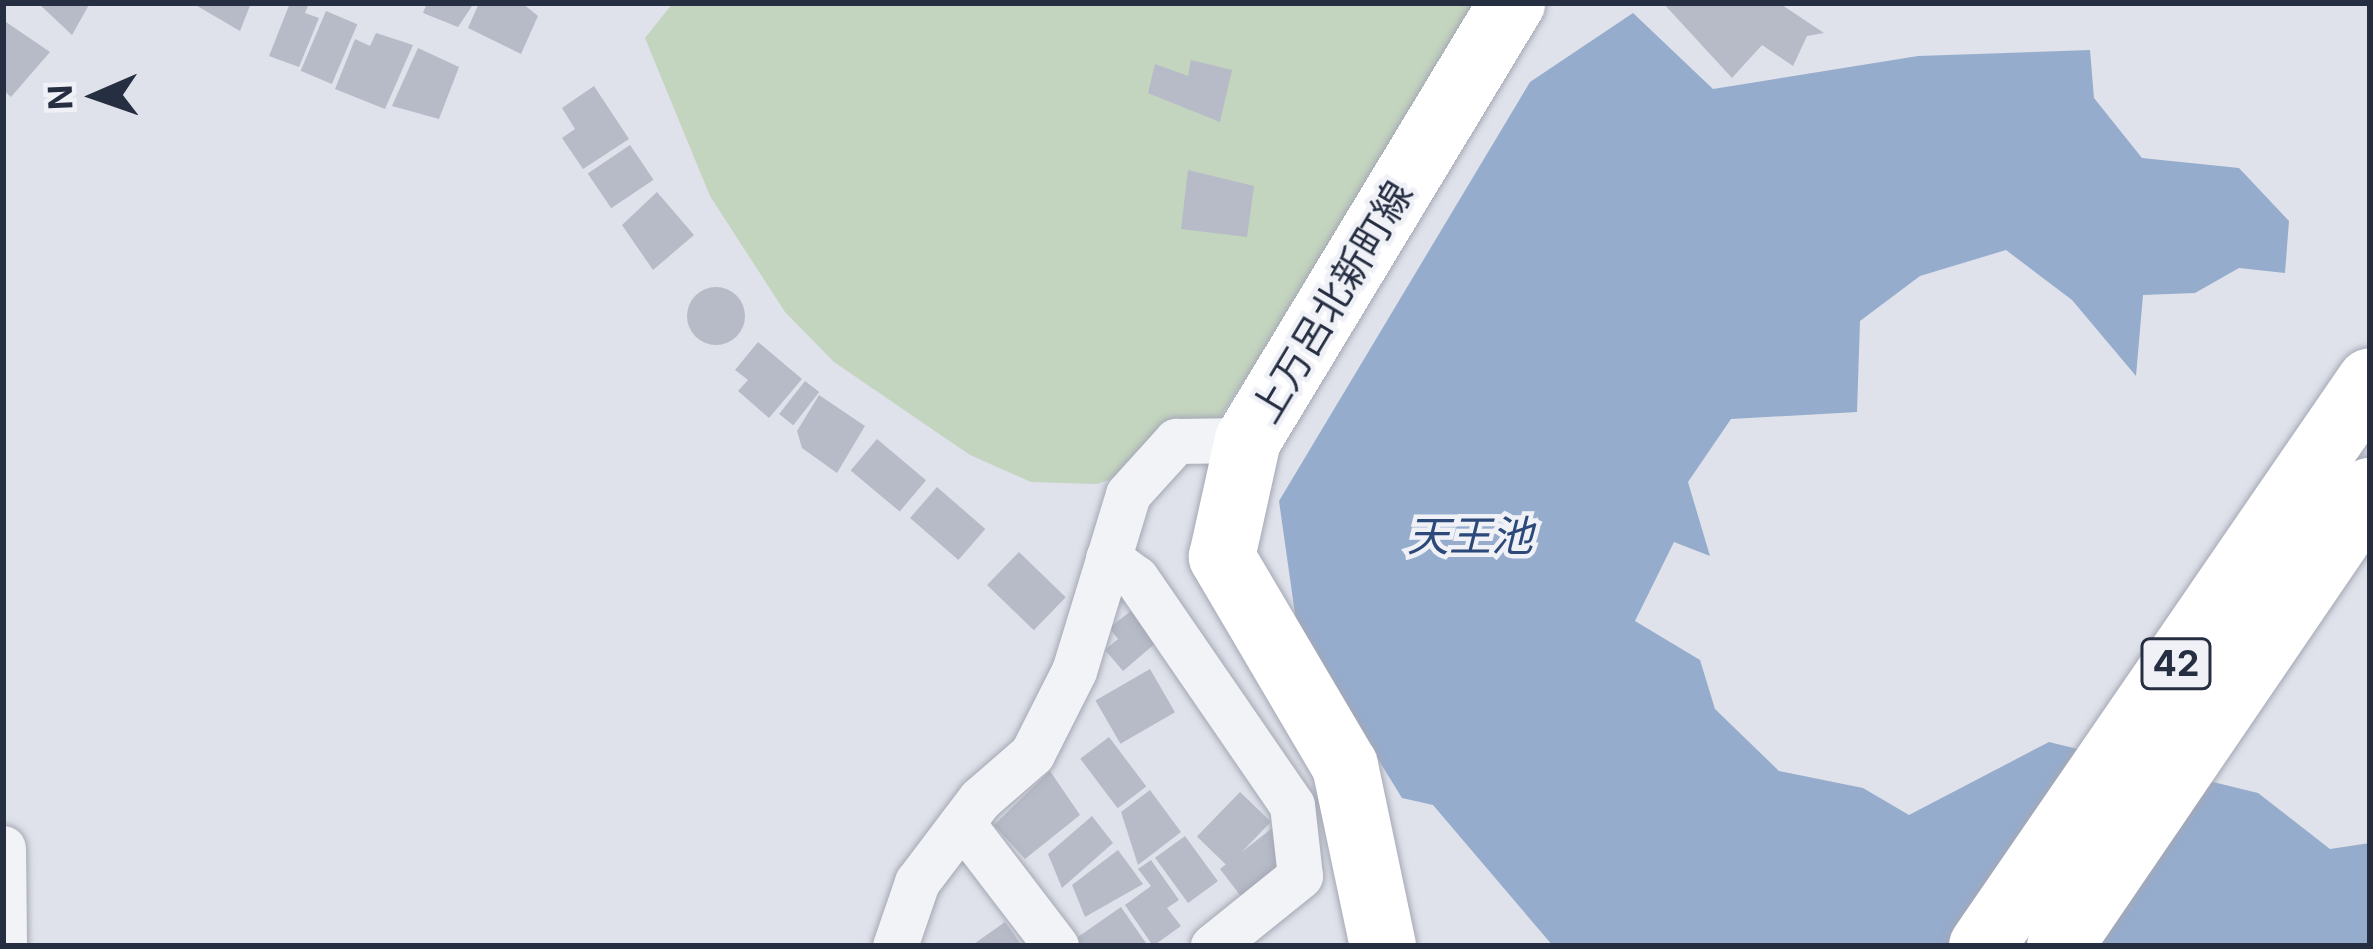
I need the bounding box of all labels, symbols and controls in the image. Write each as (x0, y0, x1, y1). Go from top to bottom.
north arrow (36, 36, 156, 156)
text: N (40, 84, 80, 111)
street label: 上万呂北新町線 (1242, 173, 1422, 431)
water label: 天王池 (1407, 511, 1533, 561)
road number: 42 (2140, 634, 2212, 694)

